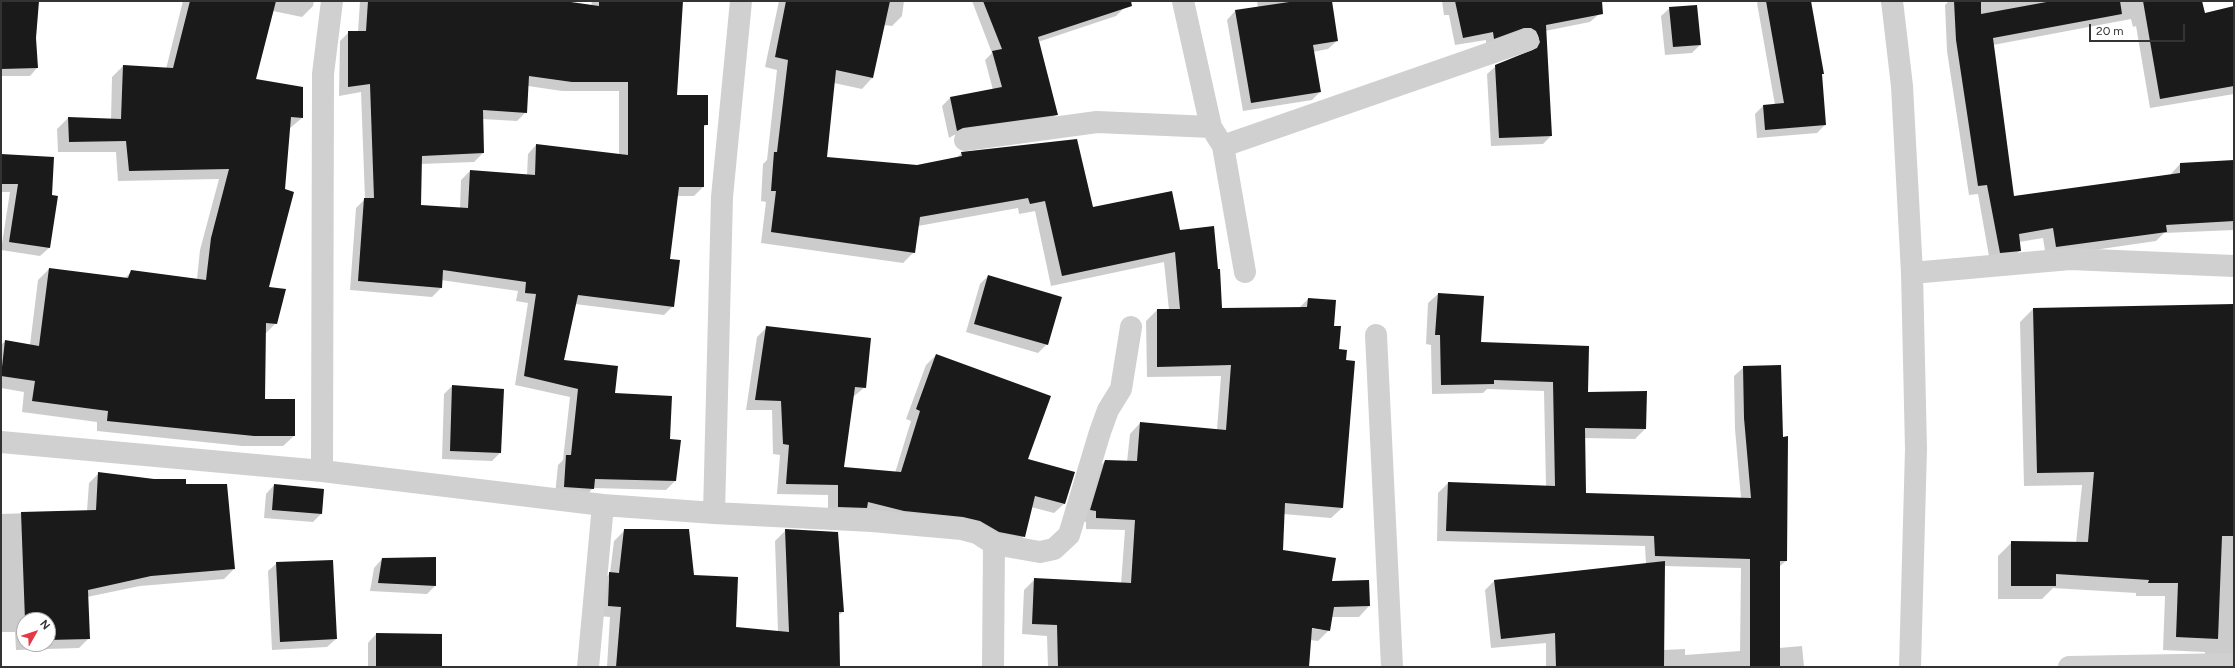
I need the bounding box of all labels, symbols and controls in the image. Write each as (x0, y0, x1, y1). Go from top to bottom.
scale bar (2091, 16, 2187, 42)
text: 20 m (2096, 24, 2124, 38)
north arrow (16, 612, 56, 652)
text: N (37, 617, 53, 632)

